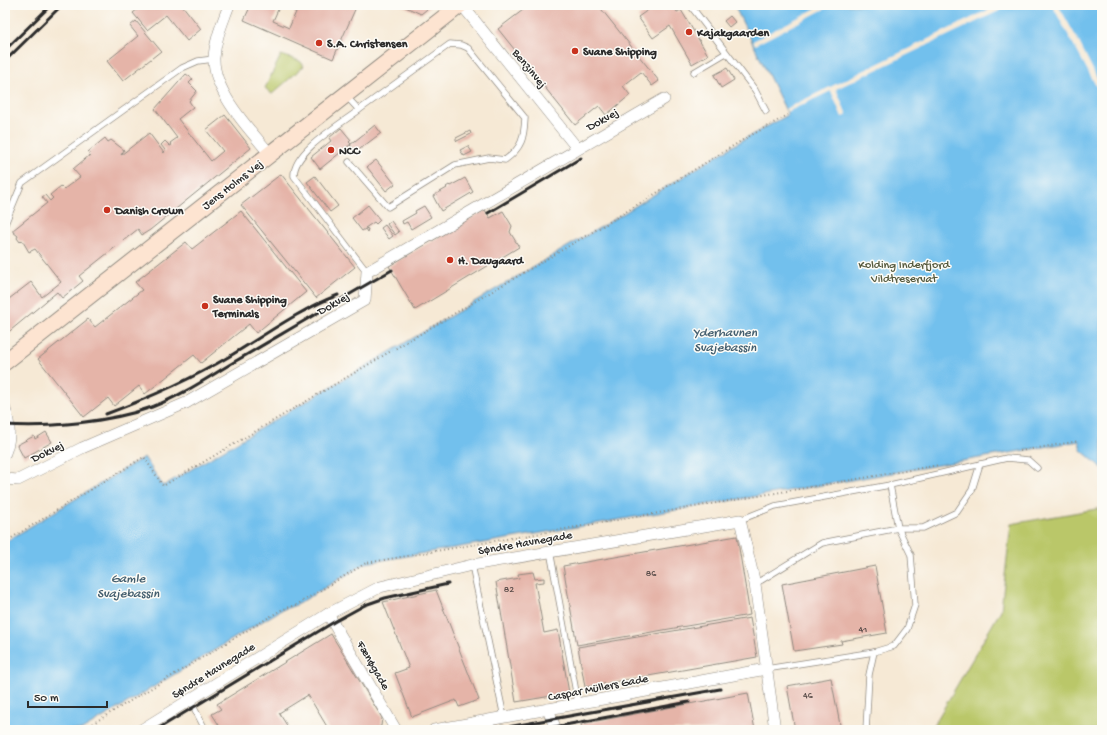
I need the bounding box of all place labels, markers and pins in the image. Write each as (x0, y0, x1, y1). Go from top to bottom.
marker: Kajakgaarden (684, 27, 694, 37)
place label: Kajakgaarden (696, 27, 769, 41)
marker: S.A. Christensen (314, 38, 324, 48)
place label: S.A. Christensen (327, 38, 408, 52)
marker: Svane Shipping (570, 46, 580, 56)
place label: Svane Shipping (583, 46, 657, 60)
marker: NCC (326, 145, 336, 155)
place label: NCC (339, 145, 361, 159)
marker: Danish Crown (102, 205, 112, 215)
place label: Danish Crown (114, 205, 184, 219)
marker: H. Daugaard (445, 255, 455, 265)
place label: H. Daugaard (458, 255, 525, 269)
place label: Svane Shipping Terminals (212, 294, 287, 322)
marker: Svane Shipping Terminals (200, 301, 210, 311)

